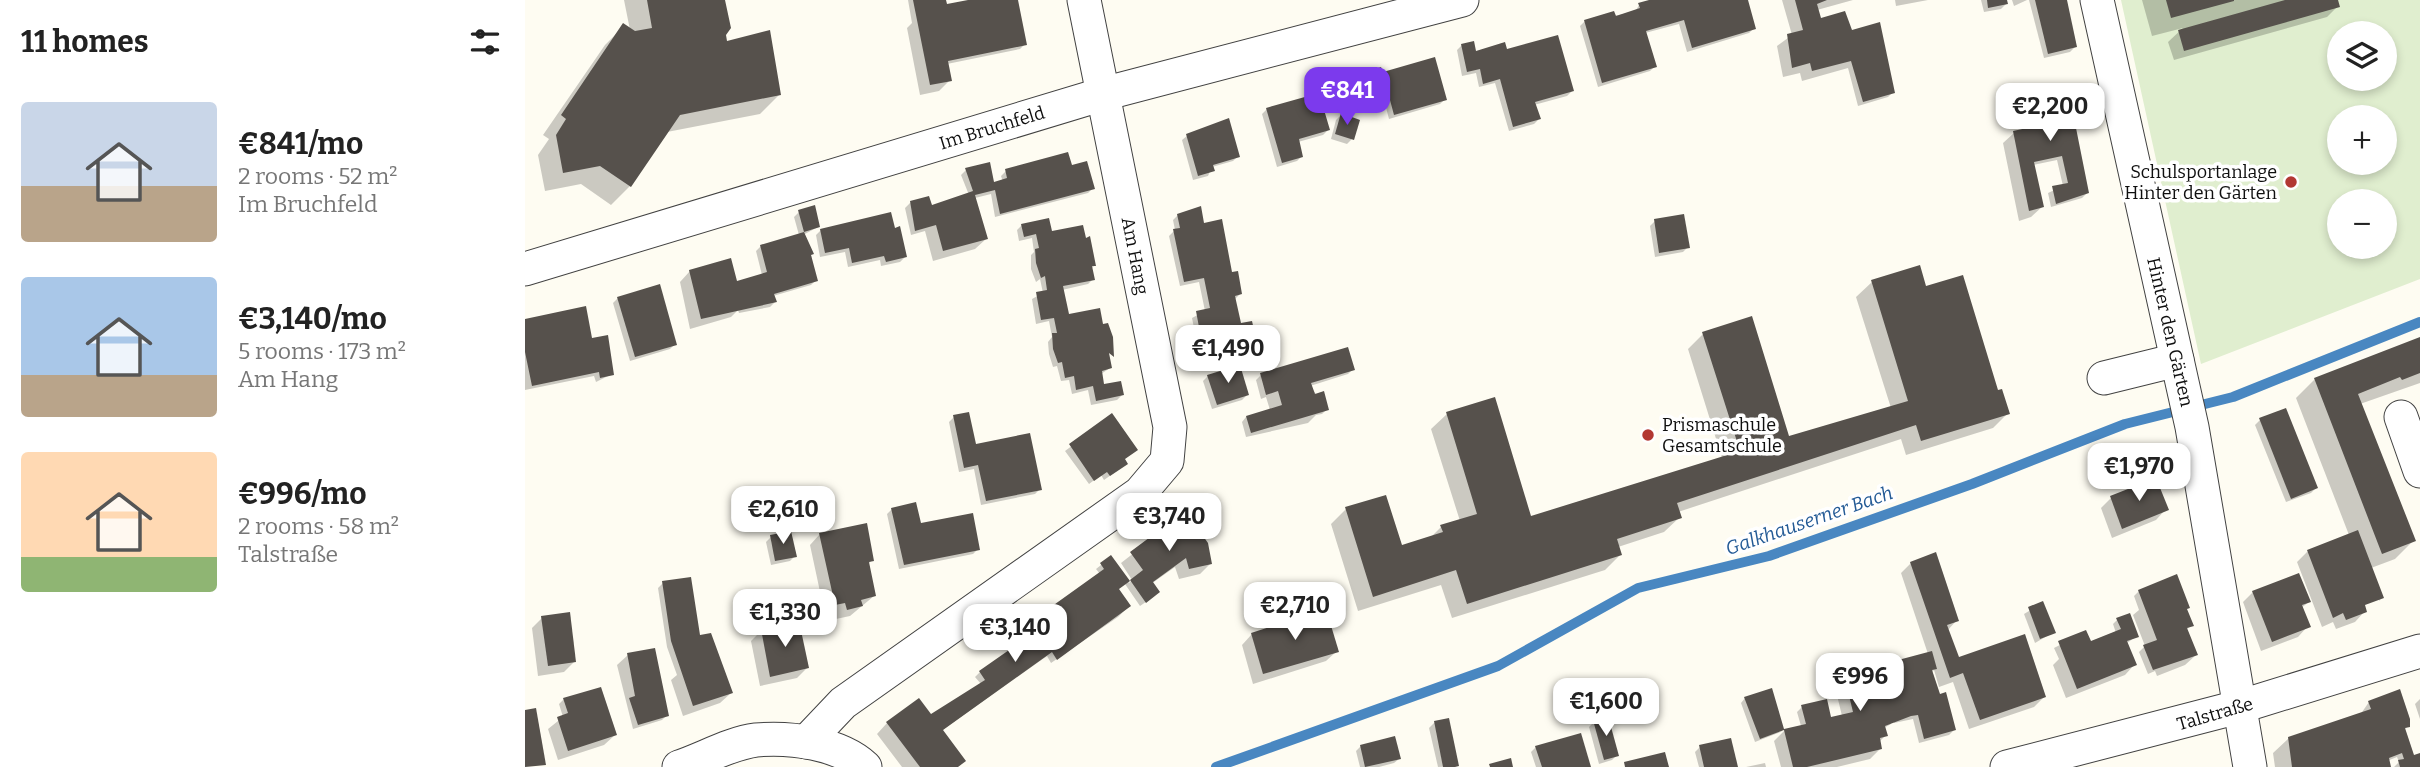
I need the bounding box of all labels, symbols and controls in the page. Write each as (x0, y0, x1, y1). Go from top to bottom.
map controls (2327, 21, 2397, 259)
button: layers (2327, 21, 2397, 91)
icon: filters (466, 23, 504, 61)
text: 11 homes (21, 24, 149, 60)
pin: €841 (1306, 68, 1388, 127)
text: €841 (1320, 76, 1374, 104)
pin: €2,200 (1993, 83, 2107, 143)
text: €2,200 (2012, 92, 2088, 120)
street label: Im Bruchfeld (937, 101, 1048, 154)
button: + (2327, 105, 2397, 175)
text: €841/mo (238, 126, 363, 162)
icon: home (77, 130, 161, 214)
place label: Schulsportanlage Hinter den Gärten (2124, 161, 2278, 204)
text: 2 rooms · 52 m² (238, 162, 397, 190)
marker: Schulsportanlage Hinter den Gärten (2283, 174, 2299, 190)
button: − (2327, 189, 2397, 259)
text: Im Bruchfeld (238, 190, 378, 218)
street label: Am Hang (1117, 215, 1153, 297)
street label: Hinter den Gärten (2142, 255, 2198, 409)
text: €3,140/mo (238, 301, 387, 337)
icon: home (77, 305, 161, 389)
pin: €1,490 (1171, 326, 1285, 385)
text: €1,490 (1191, 334, 1265, 362)
text: 5 rooms · 173 m² (238, 337, 406, 365)
text: Am Hang (238, 365, 338, 393)
place label: Prismaschule Gesamtschule (1662, 414, 1782, 457)
marker: Prismaschule Gesamtschule (1640, 427, 1656, 443)
pin: €1,970 (2082, 444, 2196, 503)
text: €1,970 (2104, 452, 2174, 480)
text: €996/mo (238, 476, 367, 512)
icon: home (77, 480, 161, 564)
water label: Galkhauserner Bach (1722, 481, 1896, 560)
pin: €2,610 (726, 486, 840, 546)
pin: €3,740 (1112, 494, 1226, 553)
text: €2,610 (747, 495, 819, 523)
text: €3,740 (1132, 502, 1206, 530)
text: 2 rooms · 58 m² (238, 512, 399, 540)
text: Talstraße (238, 540, 338, 568)
pin: €2,710 (1238, 582, 1352, 642)
pin: €1,330 (728, 590, 842, 649)
text: €2,710 (1260, 591, 1330, 619)
text: €1,330 (749, 598, 821, 626)
pin: €3,140 (958, 604, 1072, 664)
text: €3,140 (979, 613, 1051, 641)
pin: €996 (1819, 654, 1901, 713)
text: €996 (1832, 662, 1888, 690)
pin: €1,600 (1549, 678, 1663, 738)
text: €1,600 (1569, 687, 1643, 715)
street label: Talstraße (2174, 693, 2256, 735)

